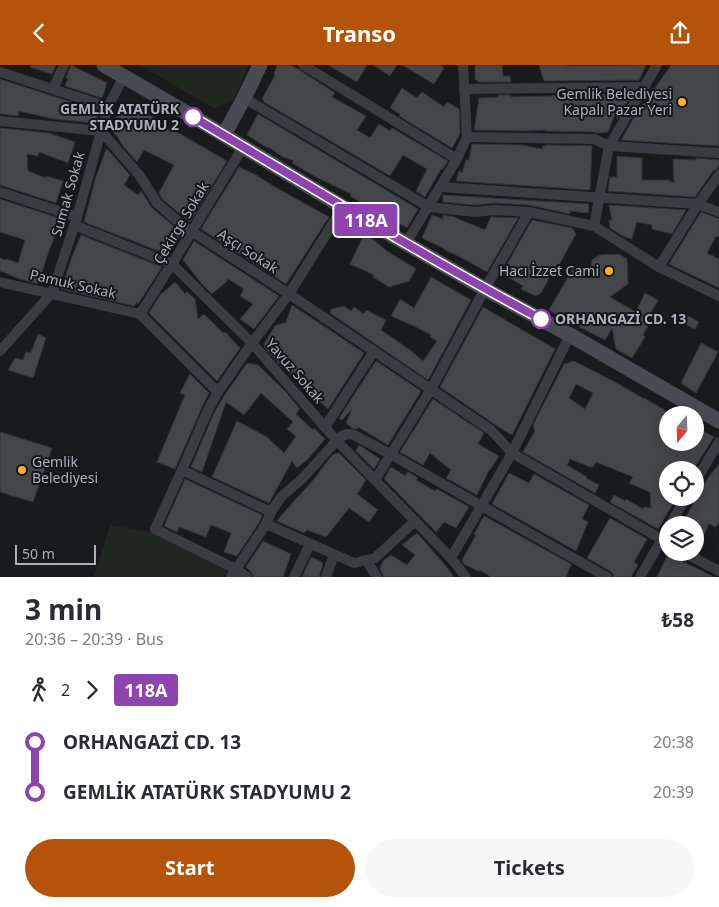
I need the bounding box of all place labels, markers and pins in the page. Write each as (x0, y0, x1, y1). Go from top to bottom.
place label: Gemlik Belediyesi Kapalı Pazar Yeri (556, 84, 672, 119)
marker: Gemlik Belediyesi Kapalı Pazar Yeri (676, 96, 688, 108)
place label: GEMLİK ATATÜRK STADYUMU 2 (60, 99, 180, 134)
marker: GEMLİK ATATÜRK STADYUMU 2 (183, 107, 203, 127)
place label: Hacı İzzet Cami (499, 261, 599, 280)
marker: Hacı İzzet Cami (603, 265, 615, 277)
marker: ORHANGAZİ CD. 13 (531, 309, 551, 329)
place label: ORHANGAZİ CD. 13 (555, 309, 686, 328)
place label: Gemlik Belediyesi (32, 452, 98, 487)
marker: Gemlik Belediyesi (16, 464, 28, 476)

